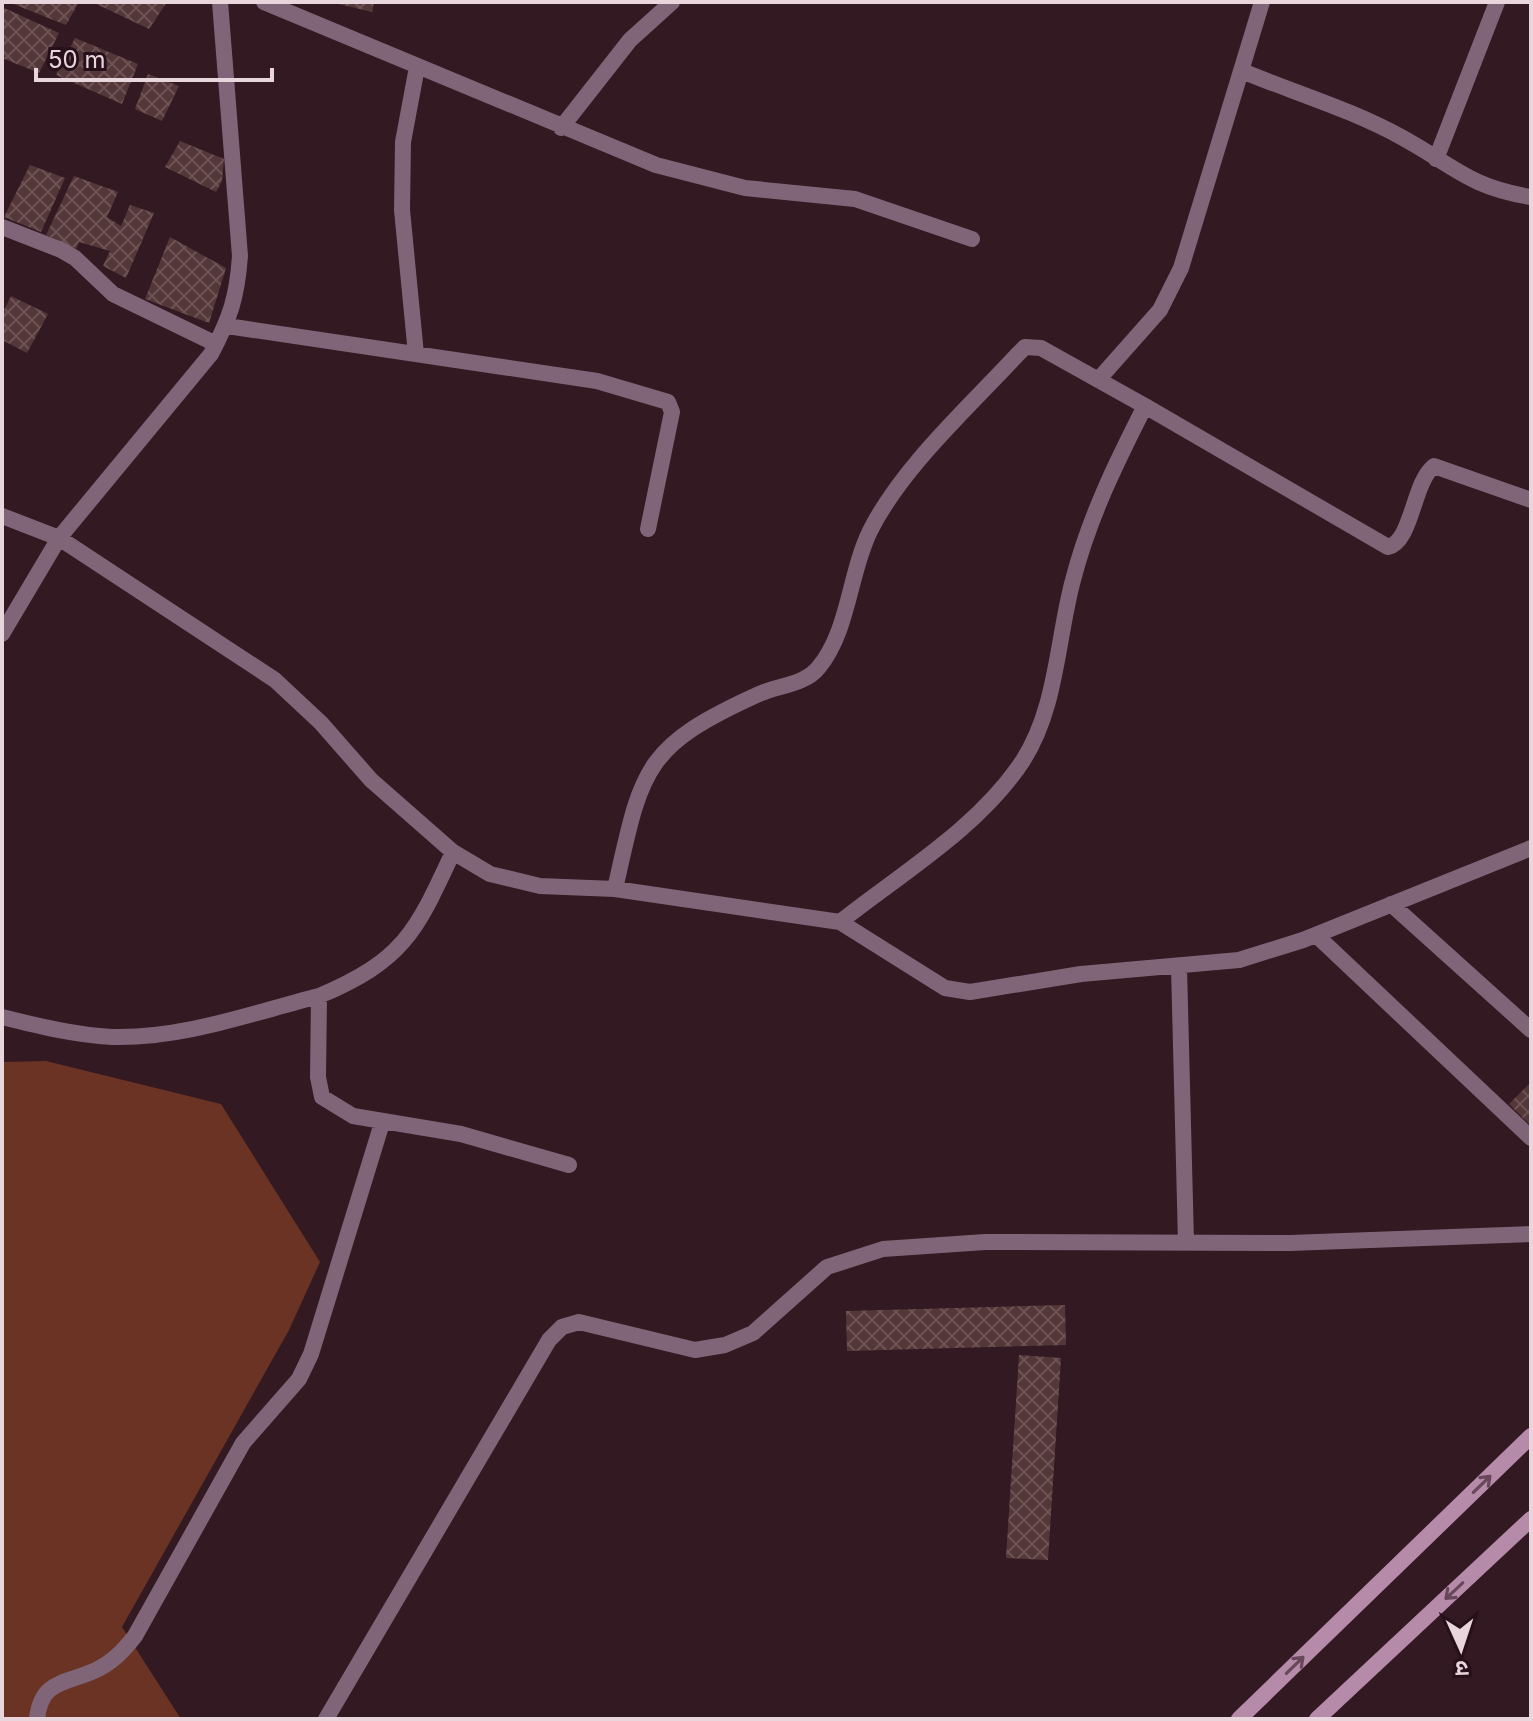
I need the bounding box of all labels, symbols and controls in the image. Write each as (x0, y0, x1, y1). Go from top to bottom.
scale bar (36, 32, 272, 82)
text: 50 m (48, 45, 106, 74)
one-way arrow (1472, 1475, 1491, 1494)
one-way arrow (1444, 1582, 1464, 1600)
north arrow (1421, 1609, 1501, 1689)
one-way arrow (1285, 1655, 1305, 1674)
text: उ (1454, 1656, 1469, 1682)

